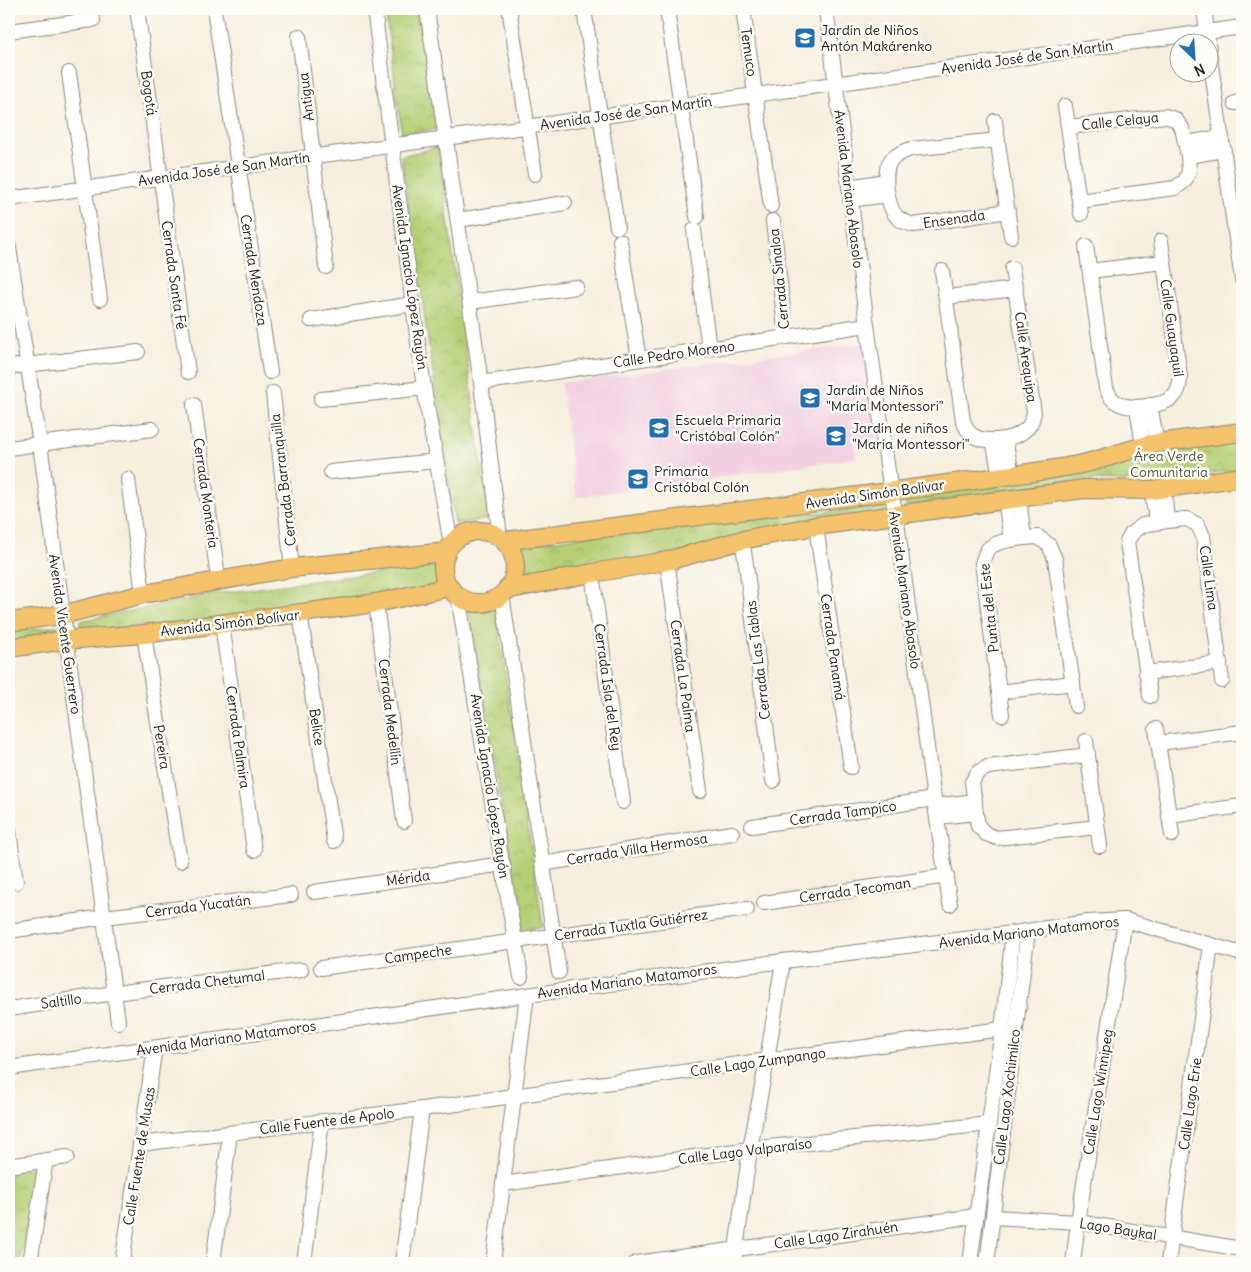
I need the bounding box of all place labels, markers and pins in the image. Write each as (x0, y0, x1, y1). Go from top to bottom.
place label: Jardín de Niños Antón Makárenko (821, 21, 932, 55)
school or university icon: Jardín de Niños Antón Makárenko (793, 26, 817, 50)
place label: Jardín de Niños "María Montessori" (826, 381, 944, 415)
school or university icon: Jardín de Niños "María Montessori" (798, 386, 822, 410)
place label: Escuela Primaria "Cristóbal Colón" (675, 411, 781, 445)
school or university icon: Escuela Primaria "Cristóbal Colón" (647, 416, 671, 440)
place label: Jardín de niños "María Montessori" (852, 419, 970, 453)
school or university icon: Jardín de niños "María Montessori" (824, 424, 848, 448)
place label: Primaria Cristóbal Colón (654, 462, 749, 496)
school or university icon: Primaria Cristóbal Colón (626, 467, 650, 491)

